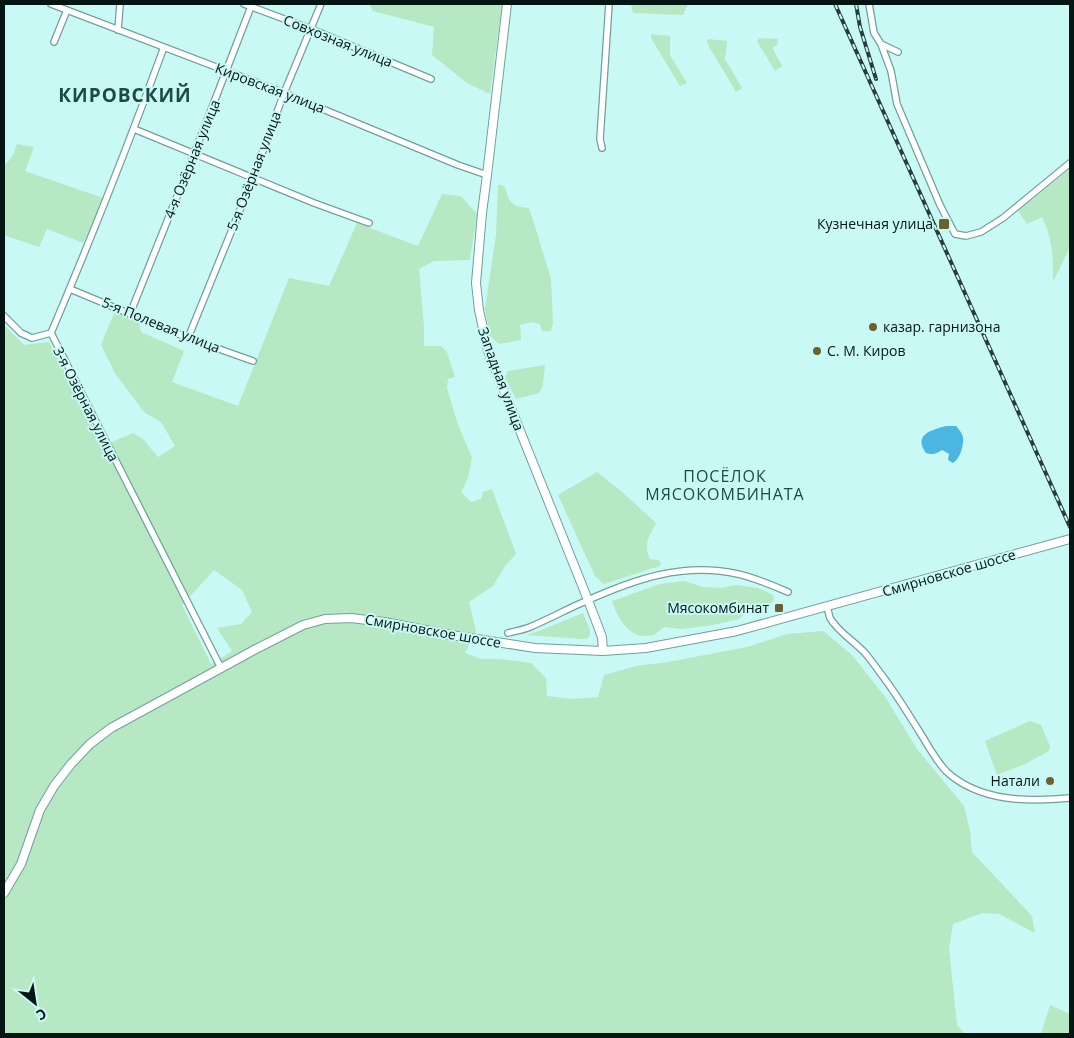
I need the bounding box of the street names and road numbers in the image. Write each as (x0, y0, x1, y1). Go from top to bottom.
street label: Совхозная улица (281, 10, 396, 71)
street label: Кировская улица (213, 58, 328, 117)
street label: 4-я Озёрная улица (159, 97, 224, 221)
street label: 5-я Озёрная улица (222, 108, 285, 233)
street label: 5-я Полевая улица (99, 292, 223, 357)
street label: Западная улица (474, 324, 529, 433)
street label: 3-я Озёрная улица (49, 343, 124, 464)
street label: Смирновское шоссе (880, 544, 1018, 601)
street label: Смирновское шоссе (364, 609, 503, 652)

